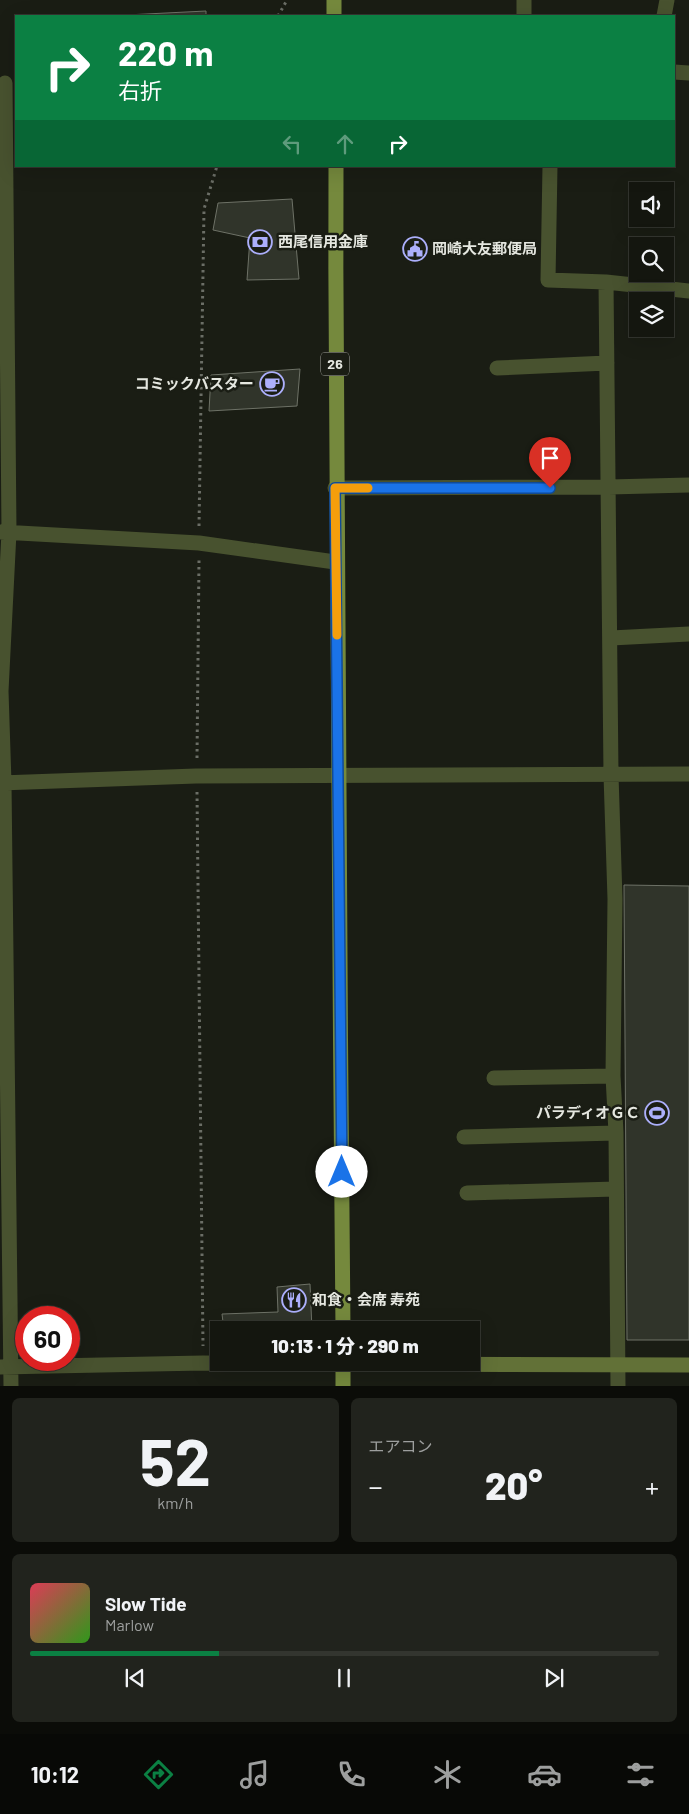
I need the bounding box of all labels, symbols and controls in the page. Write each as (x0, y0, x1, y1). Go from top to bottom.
text: 220 m (118, 31, 213, 73)
icon: right (35, 35, 100, 100)
text: 右折 (118, 77, 162, 103)
icon: left (278, 130, 306, 158)
icon: ahead (331, 130, 359, 158)
icon: right (384, 130, 412, 158)
map controls (629, 182, 674, 337)
button: sound (629, 182, 674, 227)
bank icon: 西尾信用金庫 (247, 229, 273, 255)
place label: 西尾信用金庫 (278, 232, 368, 250)
public building icon: 岡崎大友郵便局 (402, 236, 428, 262)
button: search (629, 237, 674, 282)
place label: 岡崎大友郵便局 (432, 239, 537, 257)
button: layers (629, 292, 674, 337)
road number: 26 (321, 352, 349, 376)
cafe icon: コミックバスター (259, 371, 285, 397)
place label: コミックバスター (135, 374, 254, 392)
pin (529, 437, 571, 488)
icon: arrive (536, 444, 564, 472)
sports icon: パラディオＧＣ (644, 1100, 670, 1126)
place label: パラディオＧＣ (536, 1103, 640, 1121)
position arrow (315, 1145, 367, 1197)
restaurant icon: 和食・会席 寿苑 (281, 1287, 307, 1313)
place label: 和食・会席 寿苑 (312, 1290, 420, 1308)
speed limit sign: 60 (15, 1306, 80, 1371)
text: 10:13 · 1 分 · 290 m (271, 1334, 419, 1357)
text: 52 (140, 1421, 211, 1499)
text: エアコン (369, 1436, 433, 1455)
text: 20° (485, 1462, 543, 1508)
text: − (369, 1469, 383, 1503)
text: + (645, 1469, 659, 1503)
text: km/h (157, 1493, 193, 1512)
text: Slow Tide (105, 1592, 187, 1615)
text: Marlow (105, 1615, 154, 1634)
icon: previous (121, 1664, 149, 1692)
icon: pause (330, 1664, 358, 1692)
icon: next (540, 1664, 568, 1692)
icon: directions (141, 1757, 176, 1792)
icon: music (237, 1757, 272, 1792)
icon: phone (334, 1757, 369, 1792)
icon: climate (430, 1757, 465, 1792)
icon: car (527, 1757, 562, 1792)
icon: filters (623, 1757, 658, 1792)
text: 10:12 (31, 1761, 79, 1787)

